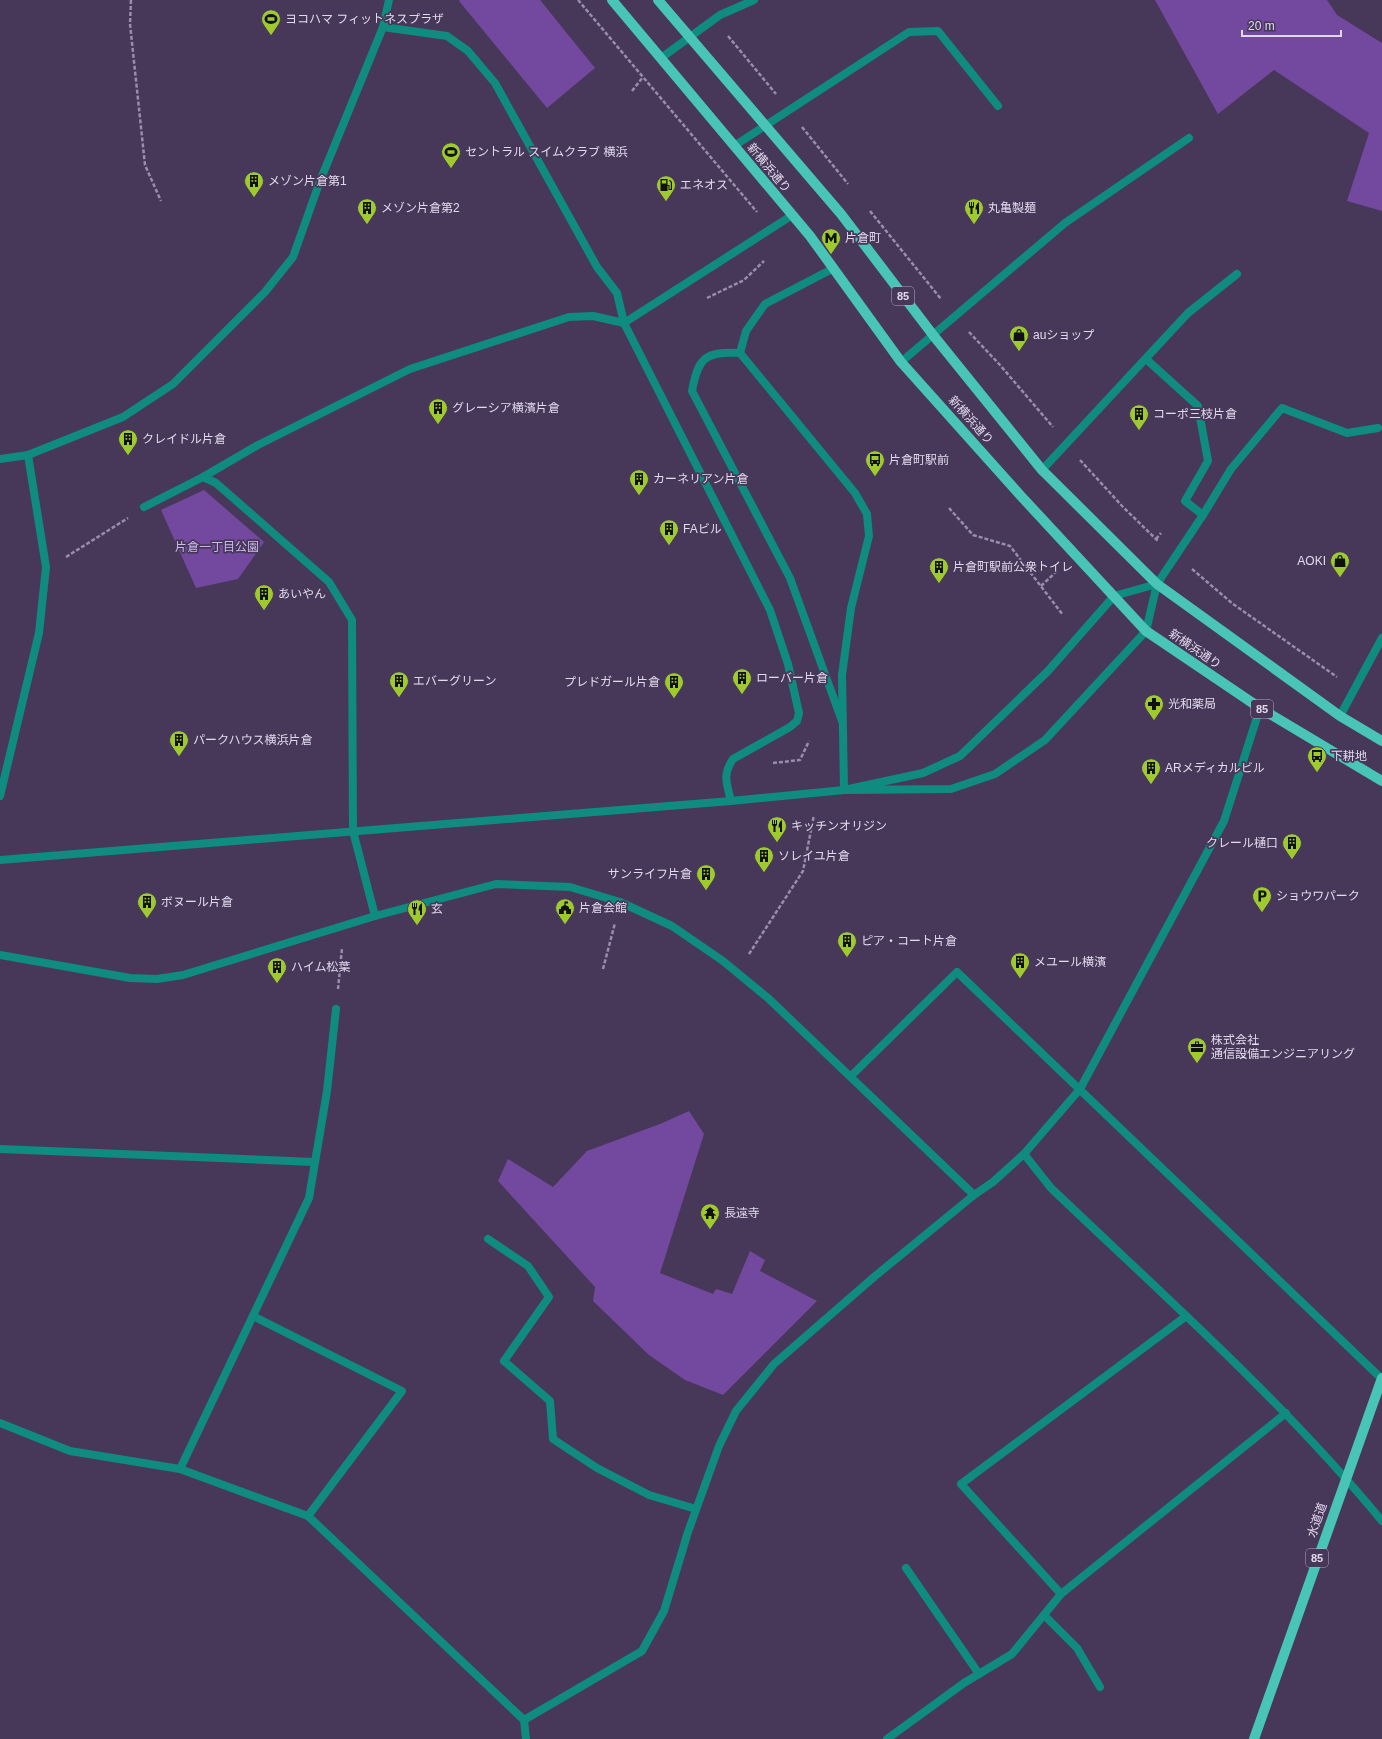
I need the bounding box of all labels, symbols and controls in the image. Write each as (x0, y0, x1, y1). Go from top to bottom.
sports icon: ヨコハマ フィットネスプラザ (260, 8, 282, 36)
place label: ヨコハマ フィットネスプラザ (285, 12, 444, 26)
scale bar (1242, 12, 1341, 38)
text: 20 m (1248, 19, 1275, 33)
sports icon: セントラル スイムクラブ 横浜 (440, 141, 462, 169)
street label: 新横浜通り (744, 141, 794, 195)
place label: セントラル スイムクラブ 横浜 (465, 145, 627, 159)
building icon: メゾン片倉第1 (243, 170, 265, 198)
place label: メゾン片倉第1 (268, 174, 347, 188)
fuel station icon: エネオス (655, 174, 677, 202)
place label: エネオス (680, 178, 728, 192)
building icon: メゾン片倉第2 (356, 197, 378, 225)
restaurant icon: 丸亀製麺 (963, 197, 985, 225)
place label: メゾン片倉第2 (381, 201, 460, 215)
place label: 丸亀製麺 (988, 201, 1036, 215)
metro station icon: 片倉町 (820, 227, 842, 255)
place label: 片倉町 (845, 231, 881, 245)
road number: 85 (892, 287, 914, 305)
shop icon: auショップ (1008, 324, 1030, 352)
place label: auショップ (1033, 328, 1094, 342)
street label: 新横浜通り (946, 393, 996, 447)
building icon: グレーシア横濱片倉 (427, 397, 449, 425)
place label: グレーシア横濱片倉 (452, 401, 560, 415)
building icon: コーポ三枝片倉 (1128, 403, 1150, 431)
place label: コーポ三枝片倉 (1153, 407, 1237, 421)
building icon: クレイドル片倉 (117, 428, 139, 456)
place label: クレイドル片倉 (142, 432, 226, 446)
bus stop icon: 片倉町駅前 (864, 449, 886, 477)
place label: 片倉町駅前 (889, 453, 949, 467)
building icon: カーネリアン片倉 (628, 468, 650, 496)
place label: カーネリアン片倉 (653, 472, 749, 486)
building icon: FAビル (658, 518, 680, 546)
place label: FAビル (683, 522, 722, 536)
park label: 片倉一丁目公園 (175, 540, 259, 554)
shop icon: AOKI (1329, 550, 1351, 578)
place label: AOKI (1297, 554, 1326, 568)
building icon: 片倉町駅前公衆トイレ (928, 556, 950, 584)
place label: 片倉町駅前公衆トイレ (953, 560, 1073, 574)
building icon: あいやん (253, 583, 275, 611)
place label: あいやん (278, 587, 326, 601)
street label: 新横浜通り (1166, 626, 1224, 672)
building icon: ローバー片倉 (731, 667, 753, 695)
building icon: エバーグリーン (388, 670, 410, 698)
building icon: プレドガール片倉 (663, 671, 685, 699)
place label: ローバー片倉 (756, 671, 828, 685)
place label: エバーグリーン (413, 674, 496, 688)
place label: プレドガール片倉 (564, 675, 660, 689)
pharmacy icon: 光和薬局 (1143, 693, 1165, 721)
place label: 光和薬局 (1168, 697, 1216, 711)
road number: 85 (1251, 700, 1273, 718)
building icon: パークハウス横浜片倉 (168, 729, 190, 757)
place label: パークハウス横浜片倉 (193, 733, 312, 747)
bus stop icon: 下耕地 (1306, 745, 1328, 773)
place label: 下耕地 (1331, 749, 1367, 763)
building icon: ARメディカルビル (1140, 757, 1162, 785)
place label: ARメディカルビル (1165, 761, 1265, 775)
restaurant icon: キッチンオリジン (766, 815, 788, 843)
place label: キッチンオリジン (791, 819, 887, 833)
building icon: クレール樋口 (1281, 832, 1303, 860)
place label: クレール樋口 (1206, 836, 1278, 850)
building icon: ソレイユ片倉 (753, 845, 775, 873)
place label: ソレイユ片倉 (778, 849, 850, 863)
building icon: サンライフ片倉 (695, 863, 717, 891)
place label: サンライフ片倉 (608, 867, 692, 881)
parking icon: ショウワパーク (1251, 885, 1273, 913)
place label: ショウワパーク (1276, 889, 1360, 903)
building icon: ボヌール片倉 (136, 891, 158, 919)
place label: ボヌール片倉 (161, 895, 233, 909)
public building icon: 片倉会館 (554, 897, 576, 925)
restaurant icon: 玄 (406, 898, 428, 926)
place label: 片倉会館 (579, 901, 627, 915)
place label: 玄 (431, 902, 443, 916)
building icon: ピア・コート片倉 (836, 930, 858, 958)
place label: ピア・コート片倉 (861, 934, 957, 948)
building icon: メユール横濱 (1009, 951, 1031, 979)
place label: メユール横濱 (1034, 955, 1106, 969)
building icon: ハイム松葉 (266, 956, 288, 984)
place label: ハイム松葉 (291, 960, 351, 974)
place label: 株式会社 通信設備エンジニアリング (1211, 1033, 1355, 1061)
office icon: 株式会社 通信設備エンジニアリング (1186, 1036, 1208, 1064)
temple icon: 長遠寺 (699, 1202, 721, 1230)
place label: 長遠寺 (724, 1206, 760, 1220)
street label: 水道道 (1305, 1501, 1329, 1539)
road number: 85 (1306, 1549, 1328, 1567)

